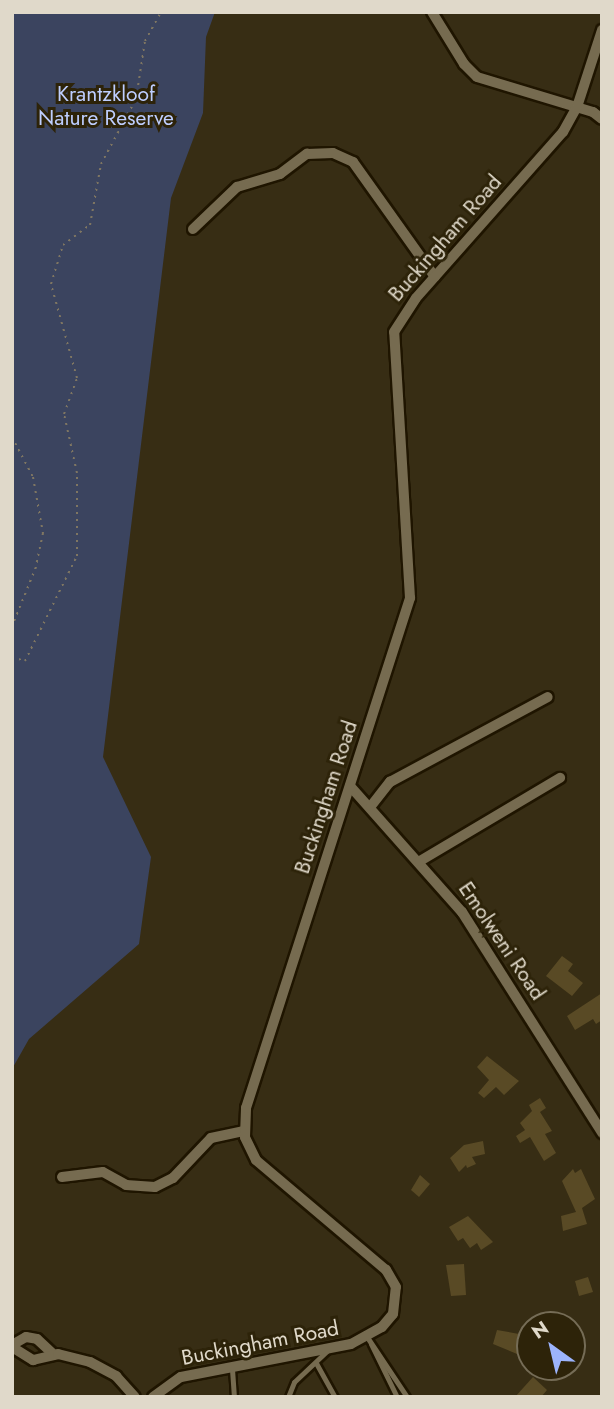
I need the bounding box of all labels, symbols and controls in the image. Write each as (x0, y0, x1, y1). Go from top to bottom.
park label: Krantzkloof Nature Reserve (38, 81, 174, 131)
street label: Buckingham Road (383, 170, 507, 306)
street label: Buckingham Road (289, 717, 363, 877)
street label: Emolweni Road (453, 877, 551, 1005)
north arrow (516, 1311, 586, 1381)
text: N (526, 1314, 554, 1345)
street label: Buckingham Road (179, 1315, 341, 1371)

